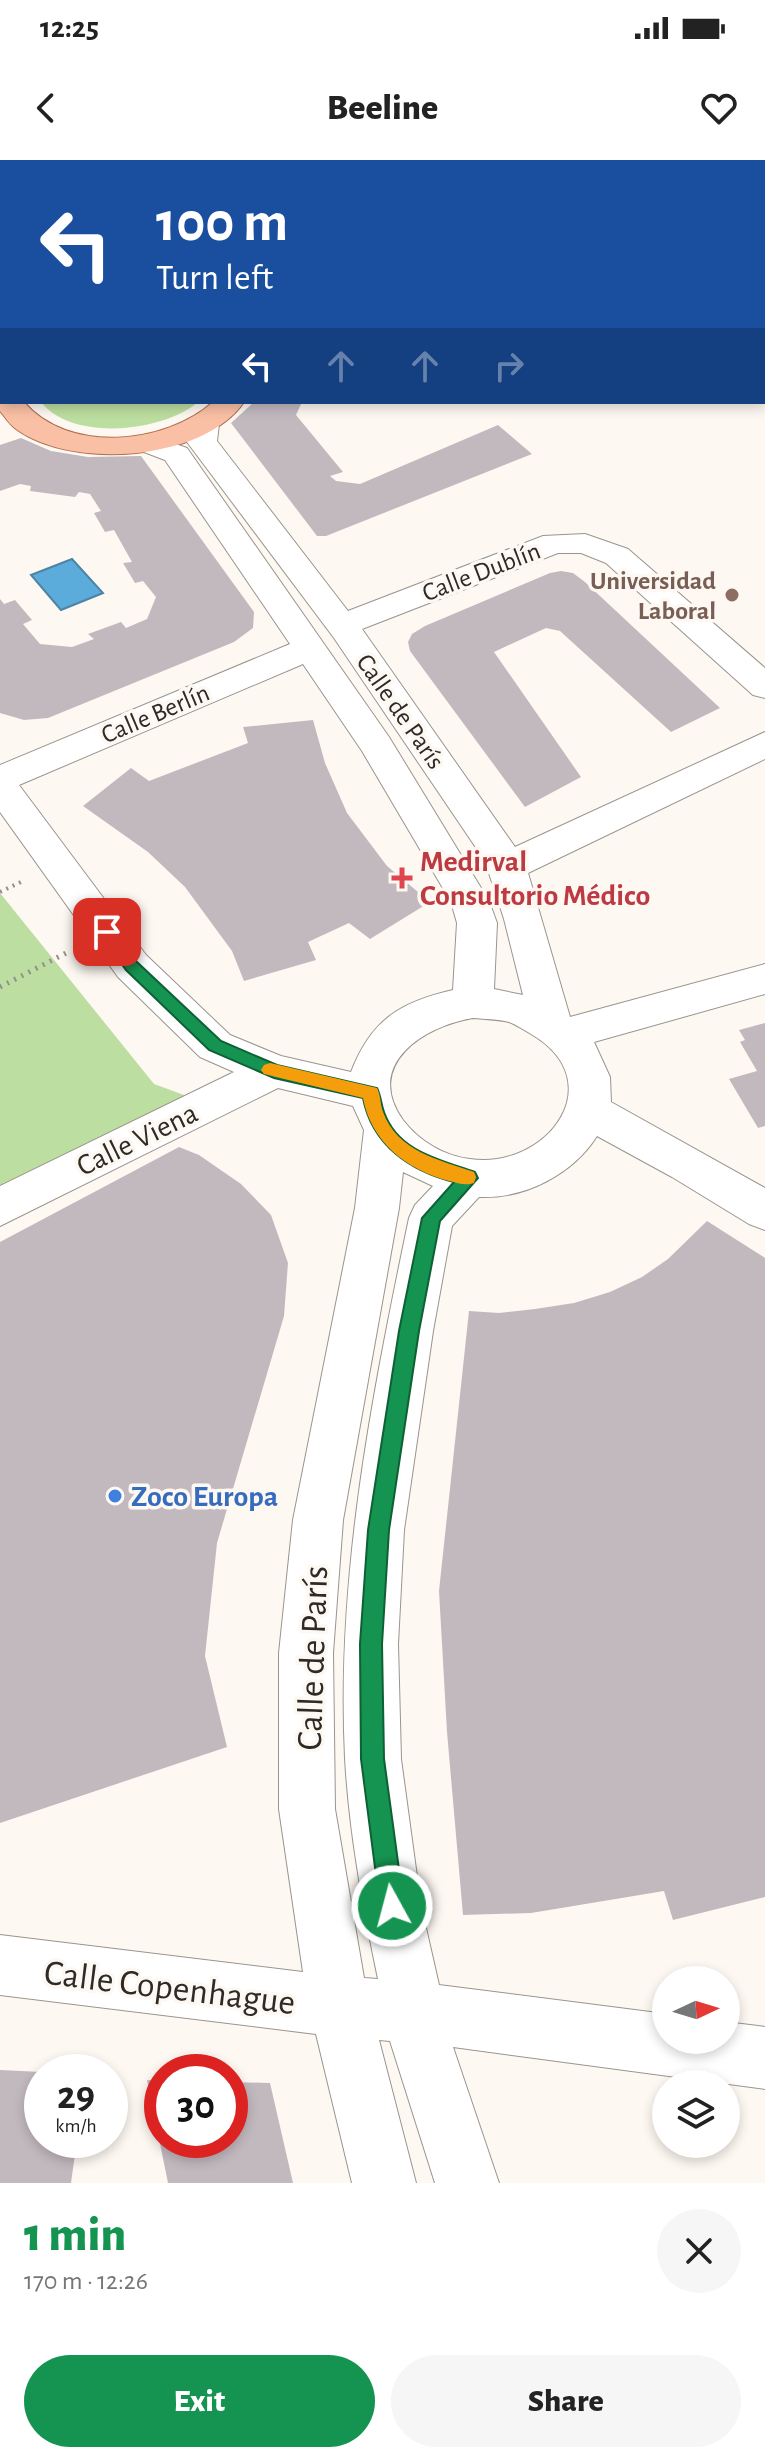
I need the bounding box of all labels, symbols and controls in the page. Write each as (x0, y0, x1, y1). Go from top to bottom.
text: 12:25 (40, 13, 99, 43)
icon: back (24, 86, 68, 130)
icon: heart (697, 86, 741, 130)
text: Beeline (327, 90, 438, 126)
icon: left (24, 192, 128, 296)
text: 100 m (156, 195, 288, 251)
text: Turn left (156, 260, 273, 296)
icon: left (235, 344, 279, 388)
icon: ahead (319, 344, 363, 388)
icon: ahead (403, 344, 447, 388)
icon: right (487, 344, 531, 388)
street label: Calle Dublín (419, 538, 544, 606)
place label: Universidad Laboral (590, 568, 716, 624)
marker: Universidad Laboral (723, 586, 741, 604)
street label: Calle de París (351, 650, 449, 774)
street label: Calle Berlín (97, 680, 213, 748)
place label: Medirval Consultorio Médico (420, 847, 650, 911)
marker: Medirval Consultorio Médico (391, 867, 413, 889)
pin (73, 898, 141, 966)
icon: arrive (85, 910, 129, 954)
street label: Calle Viena (72, 1098, 203, 1182)
place label: Zoco Europa (131, 1482, 278, 1512)
marker: Zoco Europa (106, 1487, 124, 1505)
street label: Calle de París (292, 1565, 334, 1751)
position arrow (350, 1864, 434, 1948)
street label: Calle Copenhague (42, 1955, 297, 2021)
north arrow (652, 1966, 740, 2054)
map controls (652, 1966, 740, 2158)
speed limit sign: 30 (144, 2054, 248, 2158)
button: layers (652, 2070, 740, 2158)
text: 29 (57, 2076, 95, 2116)
text: km/h (55, 2116, 97, 2136)
button: close (657, 2209, 741, 2293)
text: 1 min (24, 2212, 126, 2260)
text: 170 m · 12:26 (24, 2268, 148, 2294)
button: Exit (24, 2355, 375, 2447)
button: Share (391, 2355, 741, 2447)

